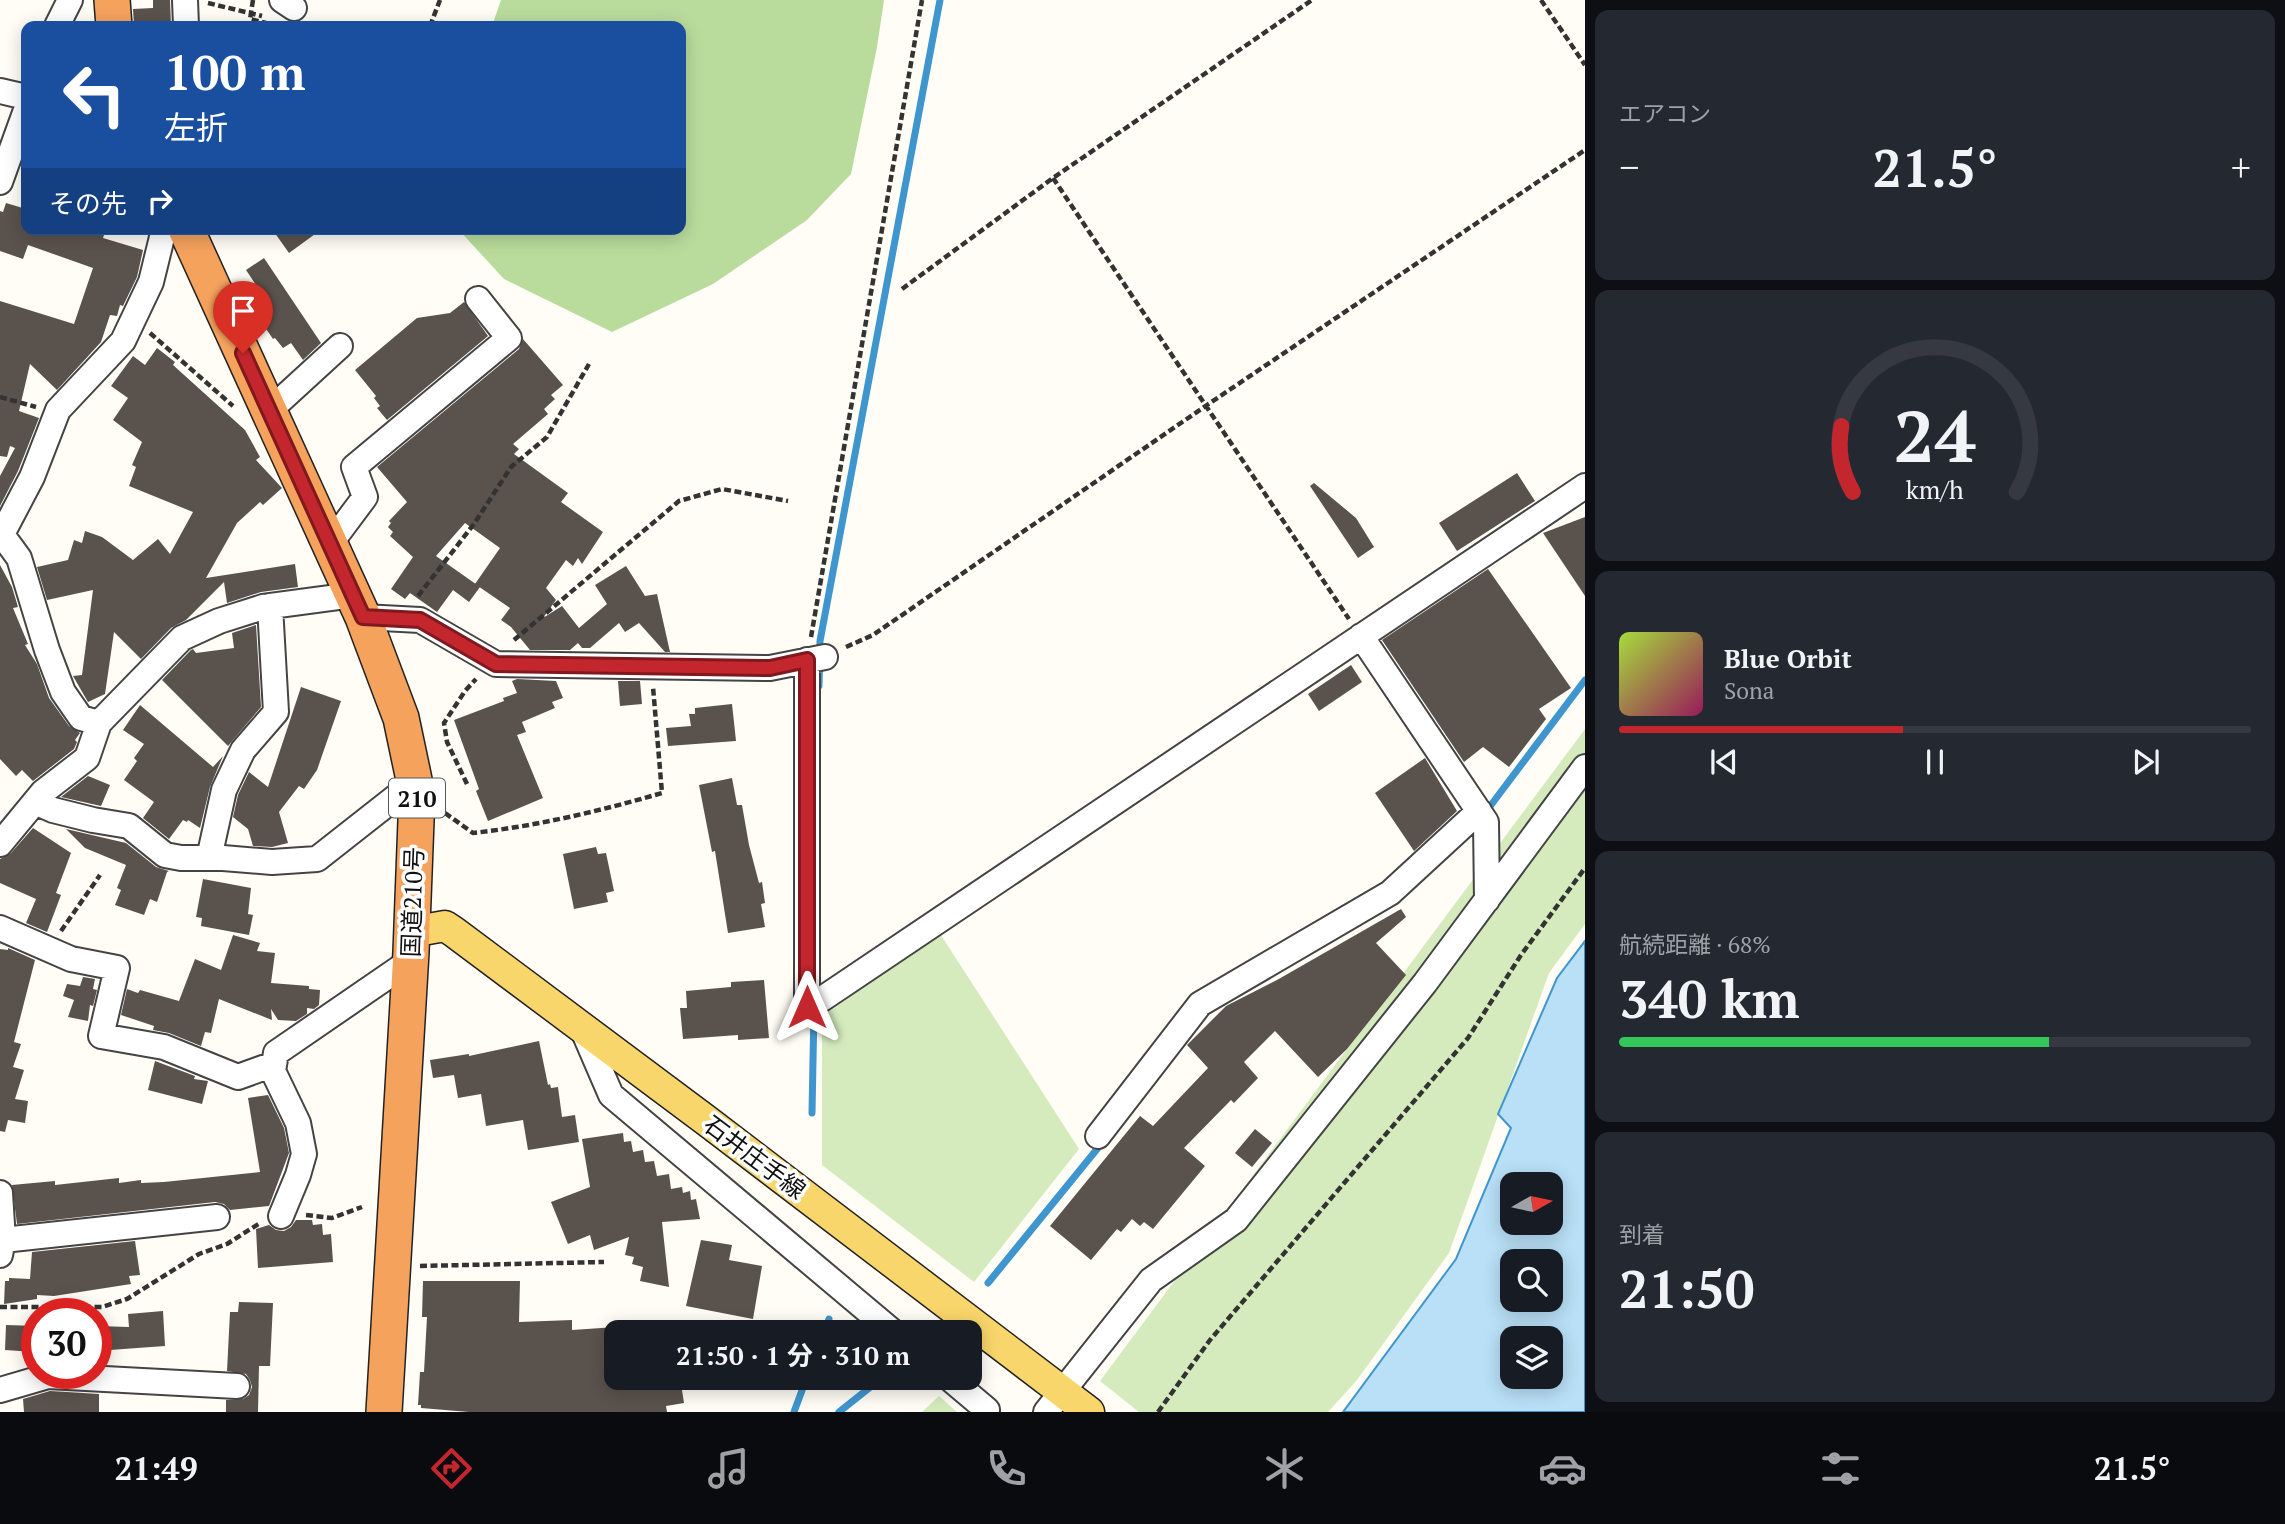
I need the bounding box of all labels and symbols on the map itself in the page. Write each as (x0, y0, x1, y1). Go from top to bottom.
pin (213, 281, 273, 353)
road number: 210 (389, 778, 445, 818)
street label: 国道210号 (394, 846, 430, 958)
position arrow (770, 970, 844, 1044)
street label: 石井庄手線 (697, 1108, 813, 1206)
north arrow (1500, 1172, 1563, 1236)
speed limit sign: 30 (21, 1298, 112, 1389)

